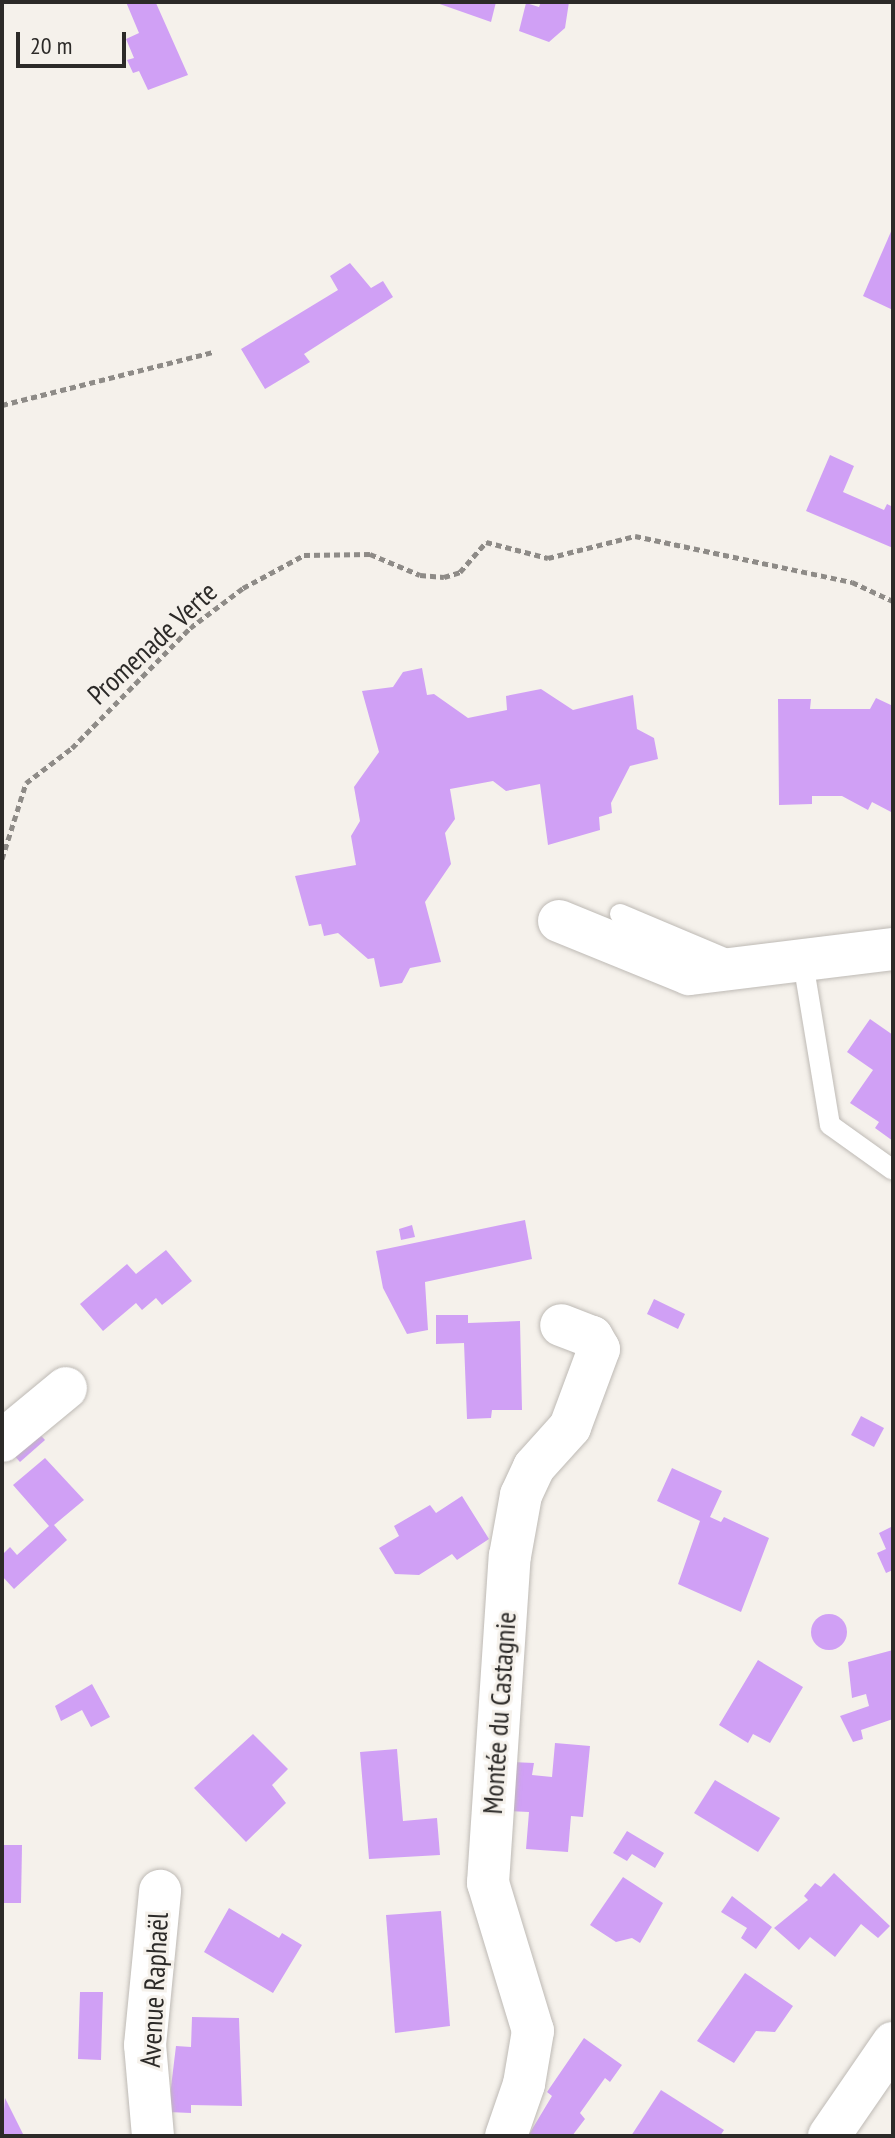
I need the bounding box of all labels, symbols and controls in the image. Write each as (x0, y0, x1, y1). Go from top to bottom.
scale bar (20, 16, 130, 66)
text: 20 m (30, 30, 72, 61)
street label: Promenade Verte (80, 574, 224, 712)
street label: Montée du Castagnie (475, 1611, 523, 1815)
street label: Avenue Raphaël (133, 1912, 175, 2068)

